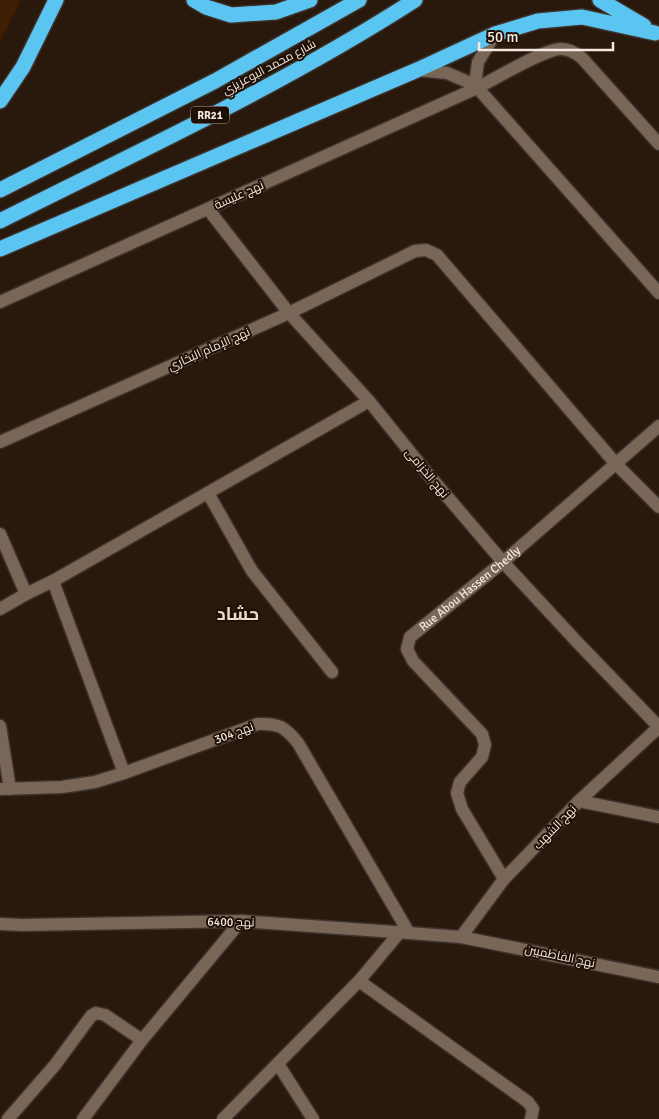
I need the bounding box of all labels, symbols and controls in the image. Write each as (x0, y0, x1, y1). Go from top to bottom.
scale bar (479, 20, 613, 52)
text: 50 m (487, 28, 518, 46)
street label: شارع محمد البوعزيزي (220, 36, 320, 100)
road number: RR21 (191, 106, 229, 124)
street label: نهج عليسة (212, 178, 266, 213)
street label: نهج الإمام البخاري (166, 325, 253, 376)
street label: نهج الخزامى (402, 445, 452, 501)
street label: Rue Abou Hassen Chedly (416, 543, 524, 635)
district label: حشاد (217, 603, 259, 625)
street label: نهج 304 (212, 719, 256, 747)
street label: نهج الشهب (531, 802, 580, 853)
street label: نهج 6400 (207, 915, 255, 930)
street label: نهج الفاطميين (523, 942, 596, 971)

